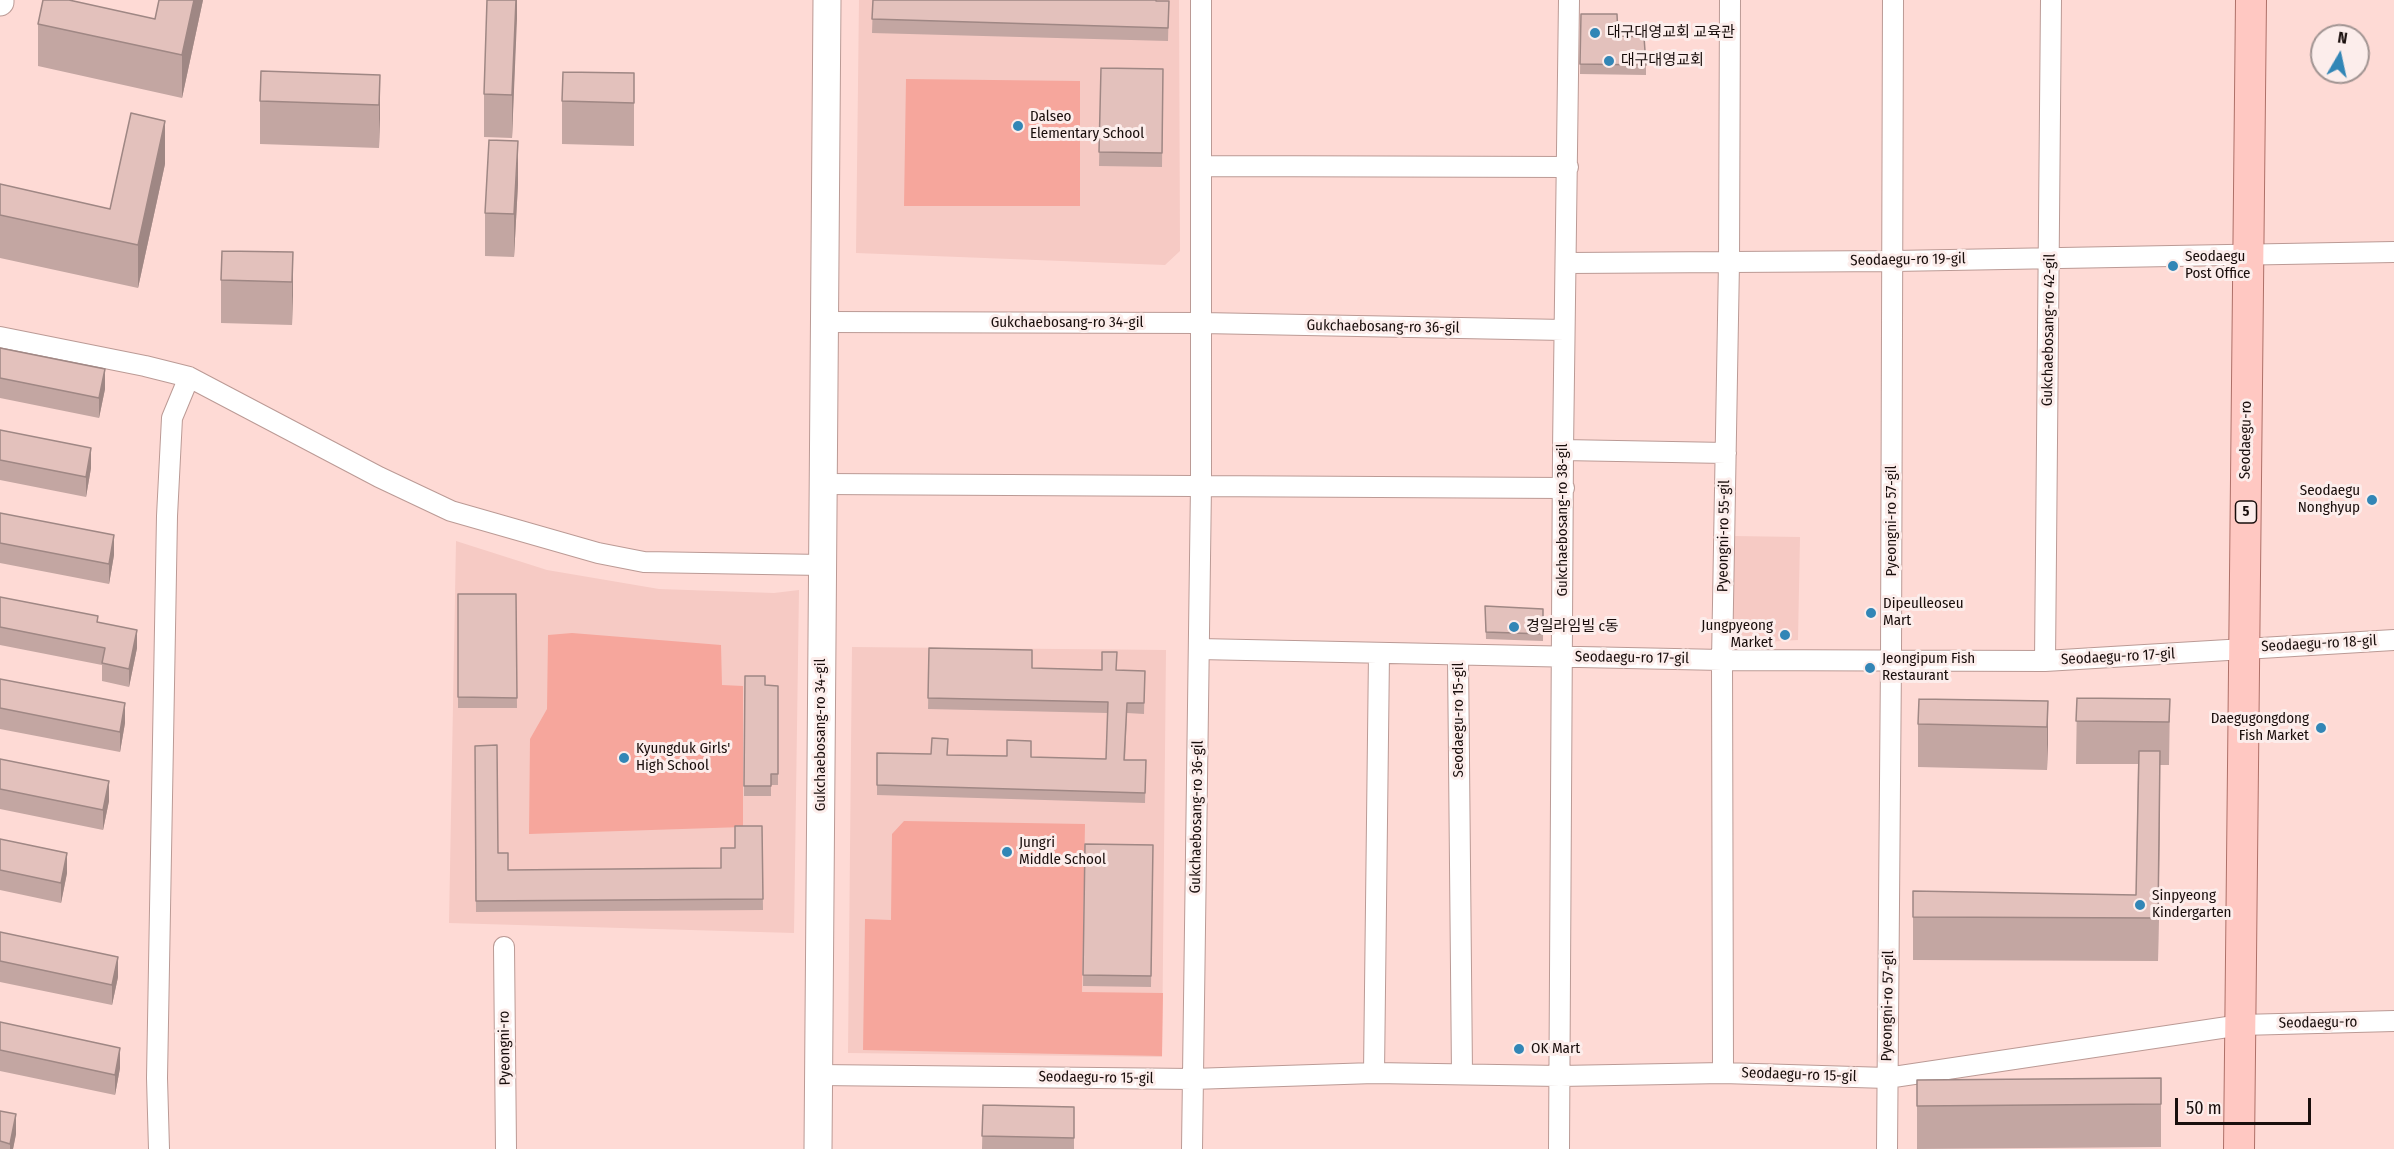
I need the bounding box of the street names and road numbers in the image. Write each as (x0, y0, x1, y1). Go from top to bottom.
street label: Seodaegu-ro 19-gil (1850, 250, 1966, 270)
street label: Gukchaebosang-ro 42-gil (2039, 254, 2059, 406)
street label: Gukchaebosang-ro 34-gil (991, 314, 1143, 332)
street label: Gukchaebosang-ro 36-gil (1306, 317, 1460, 337)
street label: Seodaegu-ro (2236, 401, 2256, 479)
street label: Gukchaebosang-ro 38-gil (1554, 443, 1572, 597)
street label: Pyeongni-ro 57-gil (1883, 465, 1901, 577)
street label: Pyeongni-ro 55-gil (1714, 480, 1734, 592)
road number: 5 (2236, 501, 2256, 523)
street label: Seodaegu-ro 18-gil (2261, 632, 2377, 656)
street label: Seodaegu-ro 17-gil (2060, 645, 2176, 669)
street label: Seodaegu-ro 17-gil (1575, 648, 1689, 668)
street label: Gukchaebosang-ro 34-gil (812, 659, 830, 811)
street label: Seodaegu-ro 15-gil (1450, 662, 1468, 778)
street label: Gukchaebosang-ro 36-gil (1187, 740, 1207, 894)
street label: Pyeongni-ro 57-gil (1878, 950, 1898, 1062)
street label: Pyeongni-ro (495, 1011, 515, 1085)
street label: Seodaegu-ro (2279, 1013, 2357, 1033)
street label: Seodaegu-ro 15-gil (1741, 1064, 1857, 1086)
street label: Seodaegu-ro 15-gil (1038, 1068, 1154, 1088)

